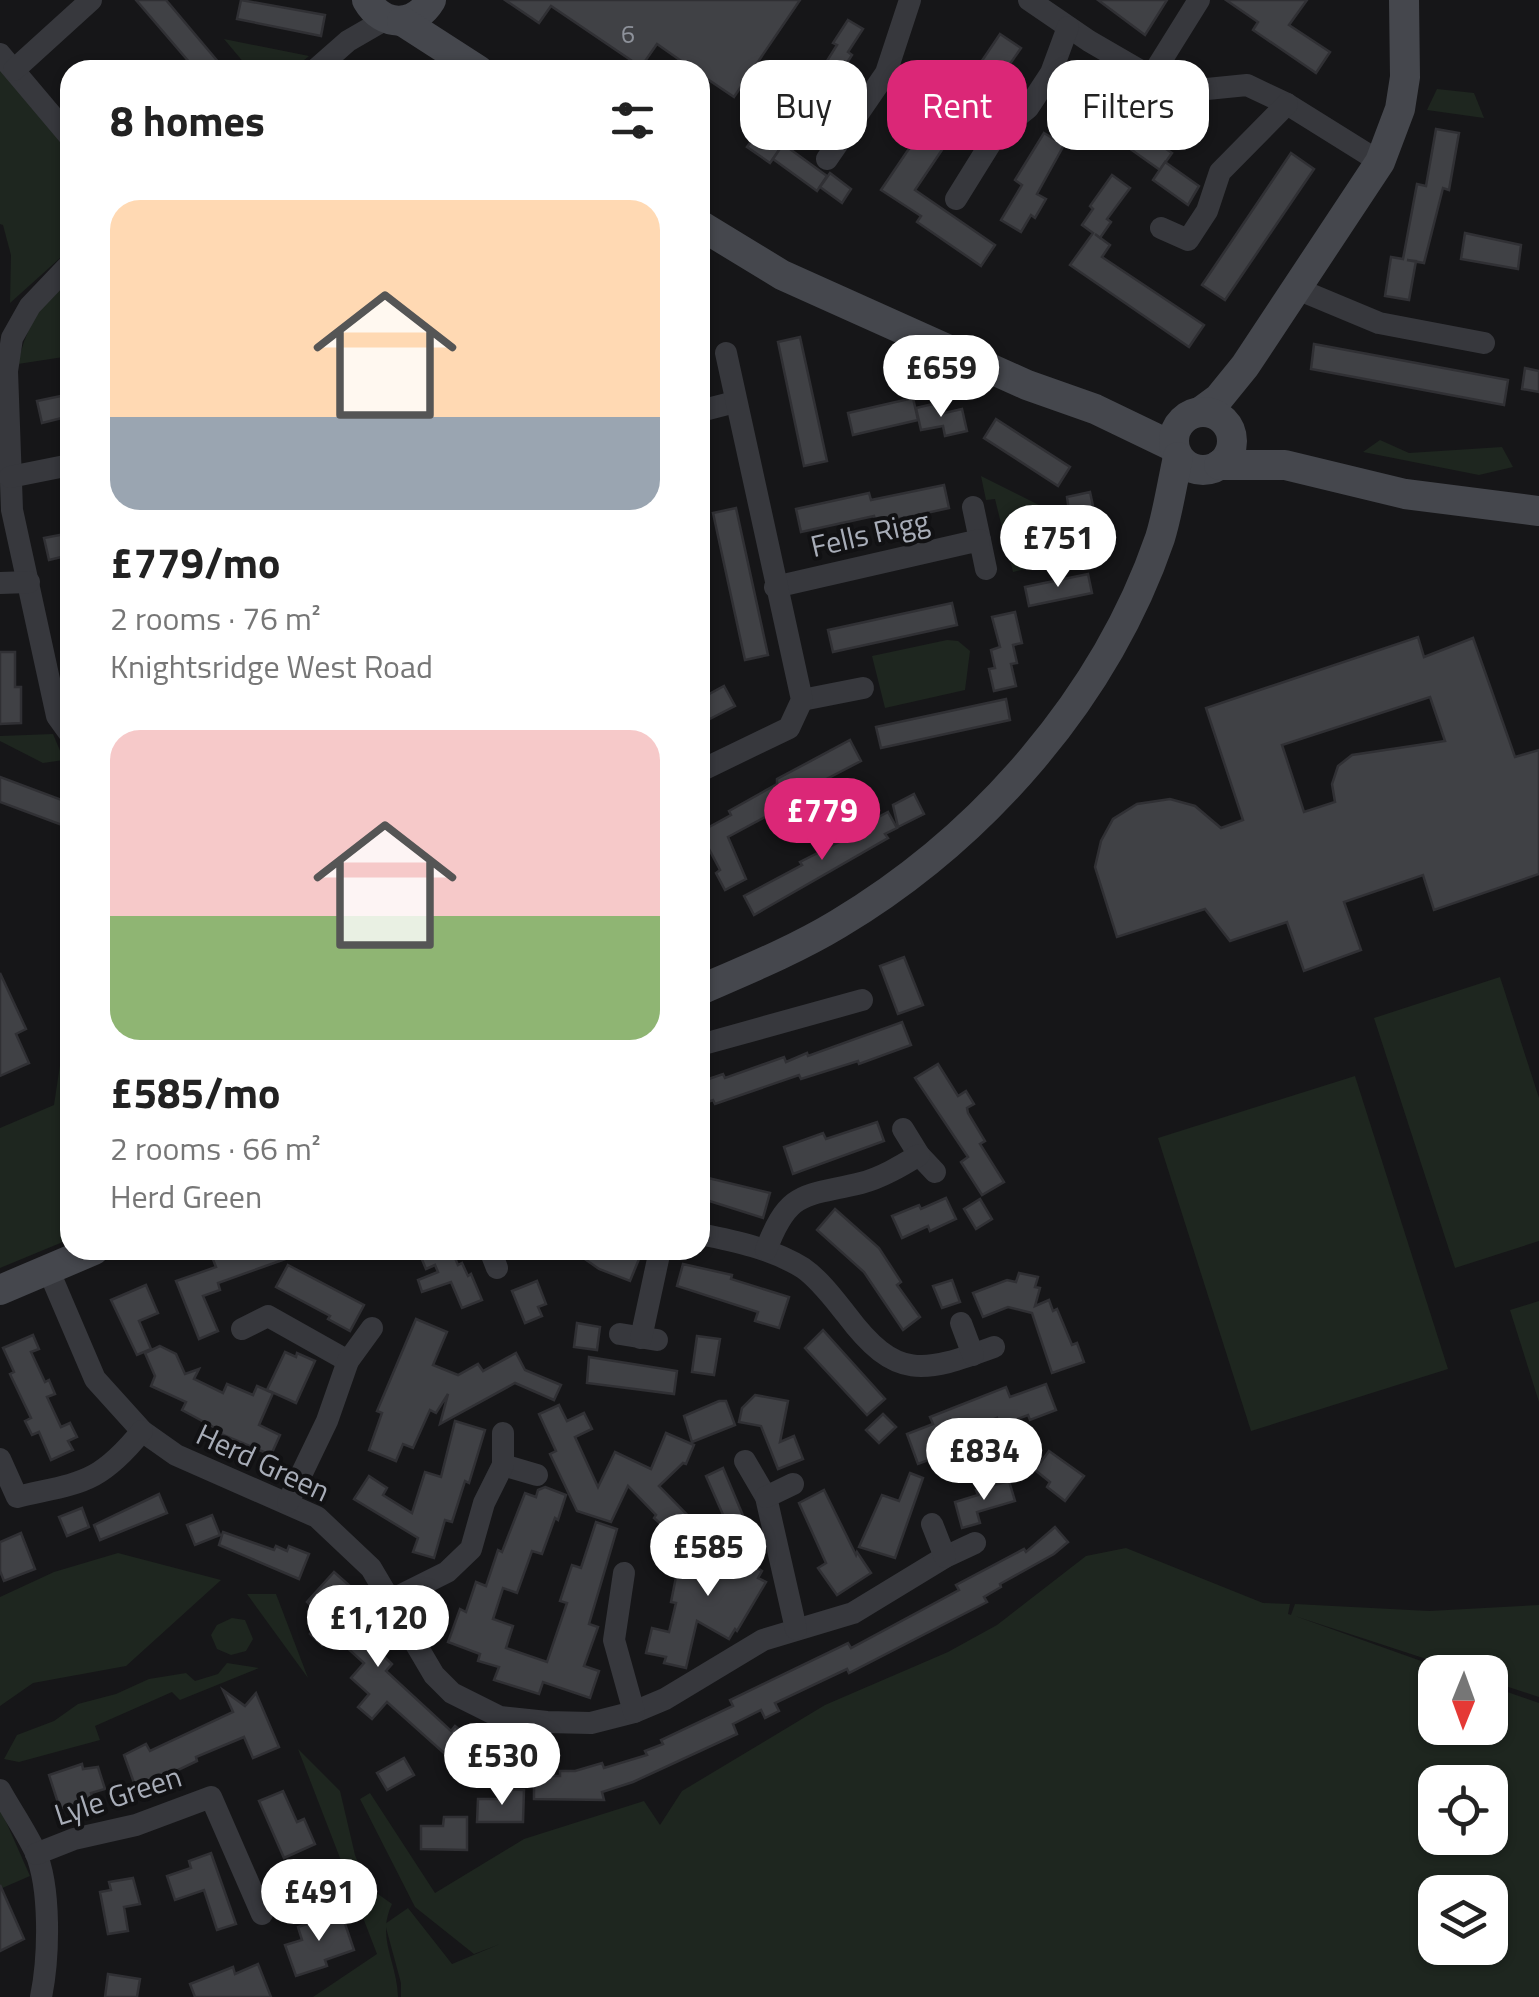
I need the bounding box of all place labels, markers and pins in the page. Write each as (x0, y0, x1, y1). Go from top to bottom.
pin: £659 (882, 335, 1000, 420)
pin: £751 (999, 505, 1117, 590)
pin: £779 (763, 778, 881, 863)
pin: £834 (925, 1418, 1043, 1503)
pin: £585 (649, 1514, 767, 1599)
pin: £1,120 (297, 1585, 459, 1670)
pin: £530 (443, 1723, 561, 1808)
pin: £491 (260, 1859, 378, 1944)

